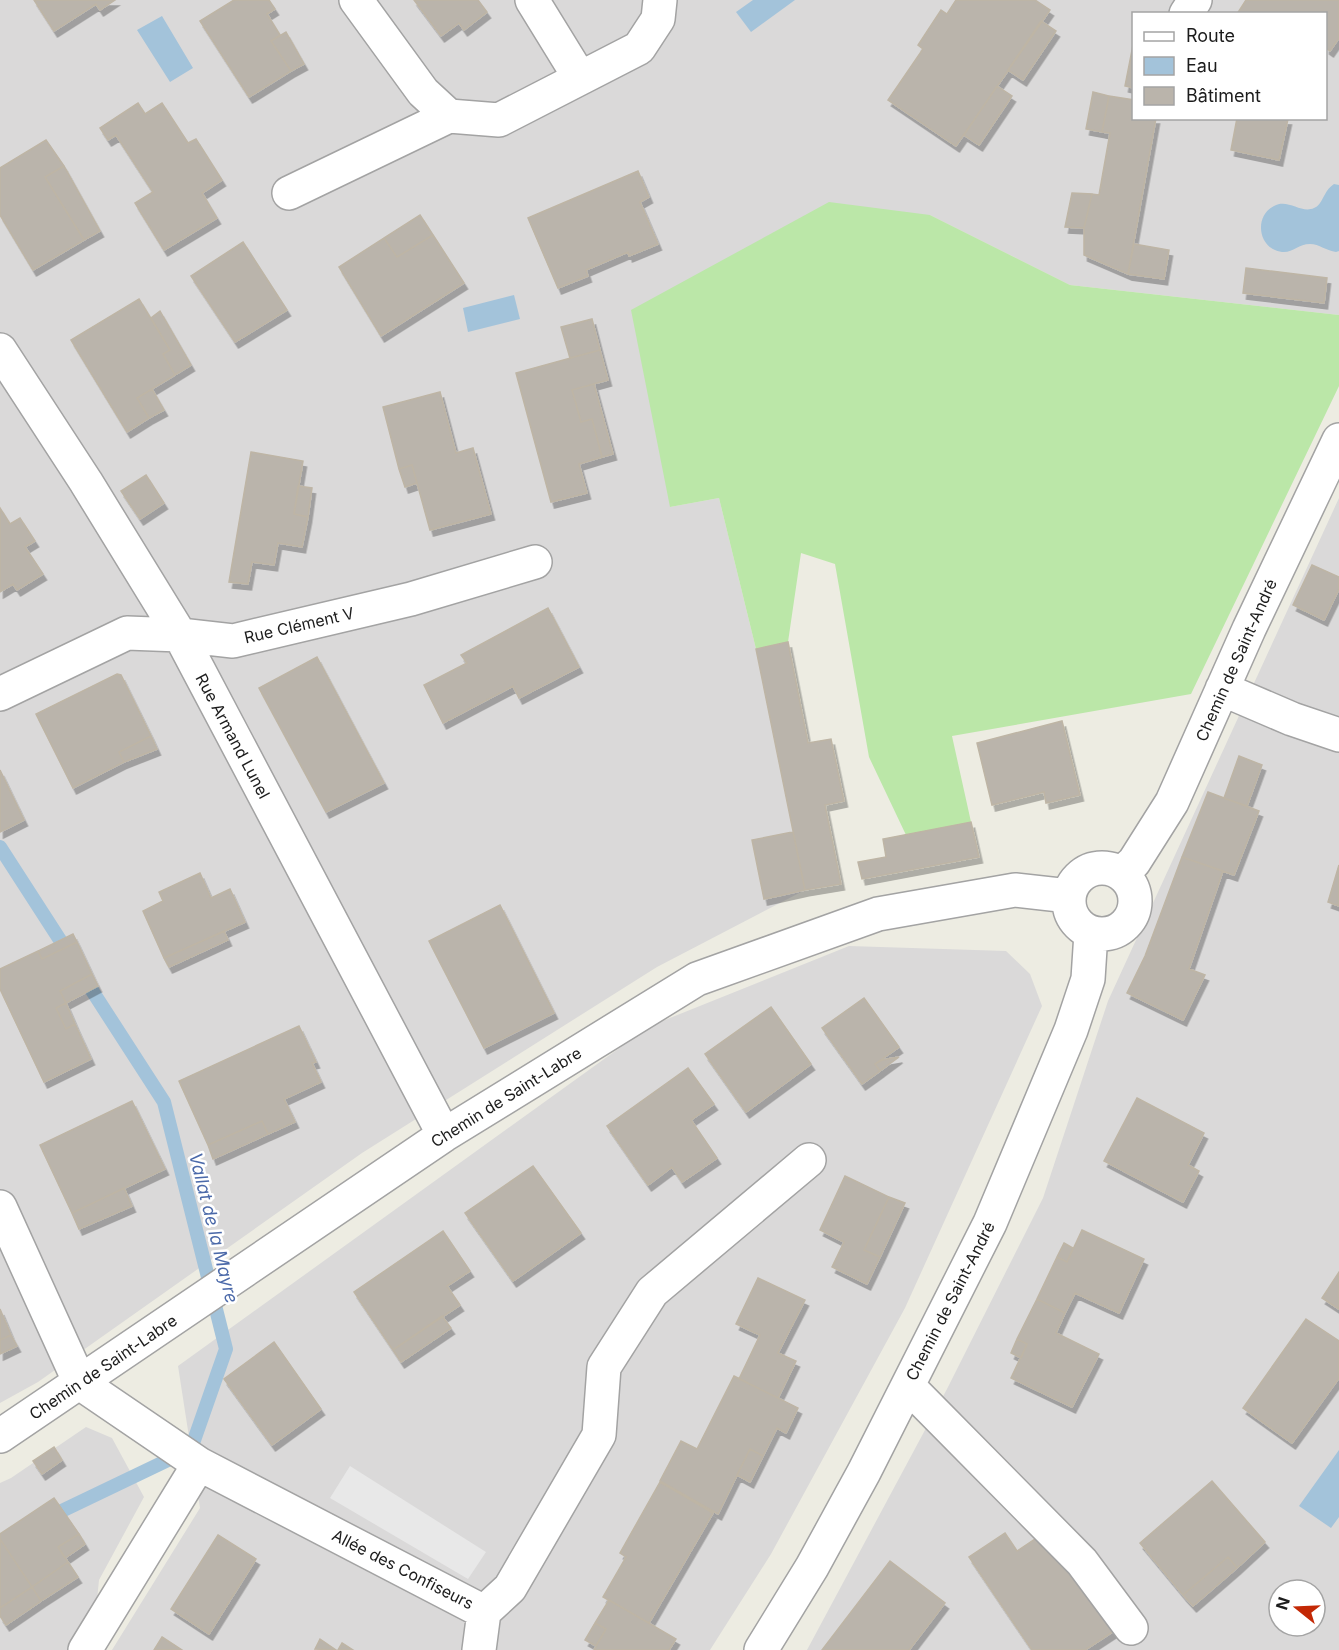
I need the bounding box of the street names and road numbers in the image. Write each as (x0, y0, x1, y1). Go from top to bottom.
street label: Chemin de Saint-André (1191, 576, 1281, 744)
street label: Rue Clément V (242, 603, 356, 647)
street label: Rue Armand Lunel (192, 670, 274, 802)
street label: Chemin de Saint-Labre (427, 1042, 585, 1152)
street label: Chemin de Saint-André (901, 1218, 999, 1384)
street label: Chemin de Saint-Labre (25, 1310, 181, 1424)
street label: Allée des Confiseurs (329, 1525, 477, 1613)

